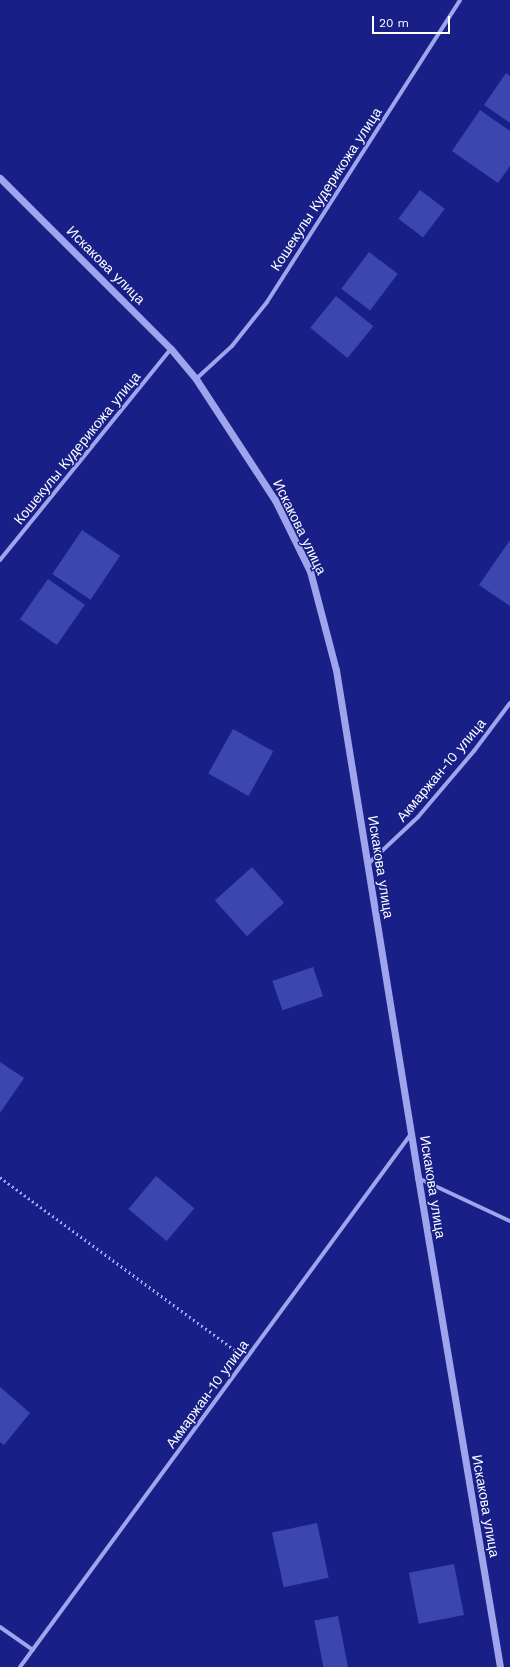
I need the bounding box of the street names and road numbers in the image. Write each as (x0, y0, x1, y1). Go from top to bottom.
street label: Кошекулы Кудерикожа улица (267, 104, 385, 274)
street label: Искакова улица (63, 222, 149, 308)
street label: Кошекулы Кудерикожа улица (10, 368, 144, 528)
street label: Искакова улица (270, 477, 330, 577)
street label: Акмаржан-10 улица (393, 715, 489, 825)
street label: Искакова улица (365, 814, 397, 920)
street label: Искакова улица (417, 1134, 449, 1240)
street label: Акмаржан-10 улица (162, 1337, 252, 1451)
street label: Искакова улица (469, 1453, 503, 1559)

